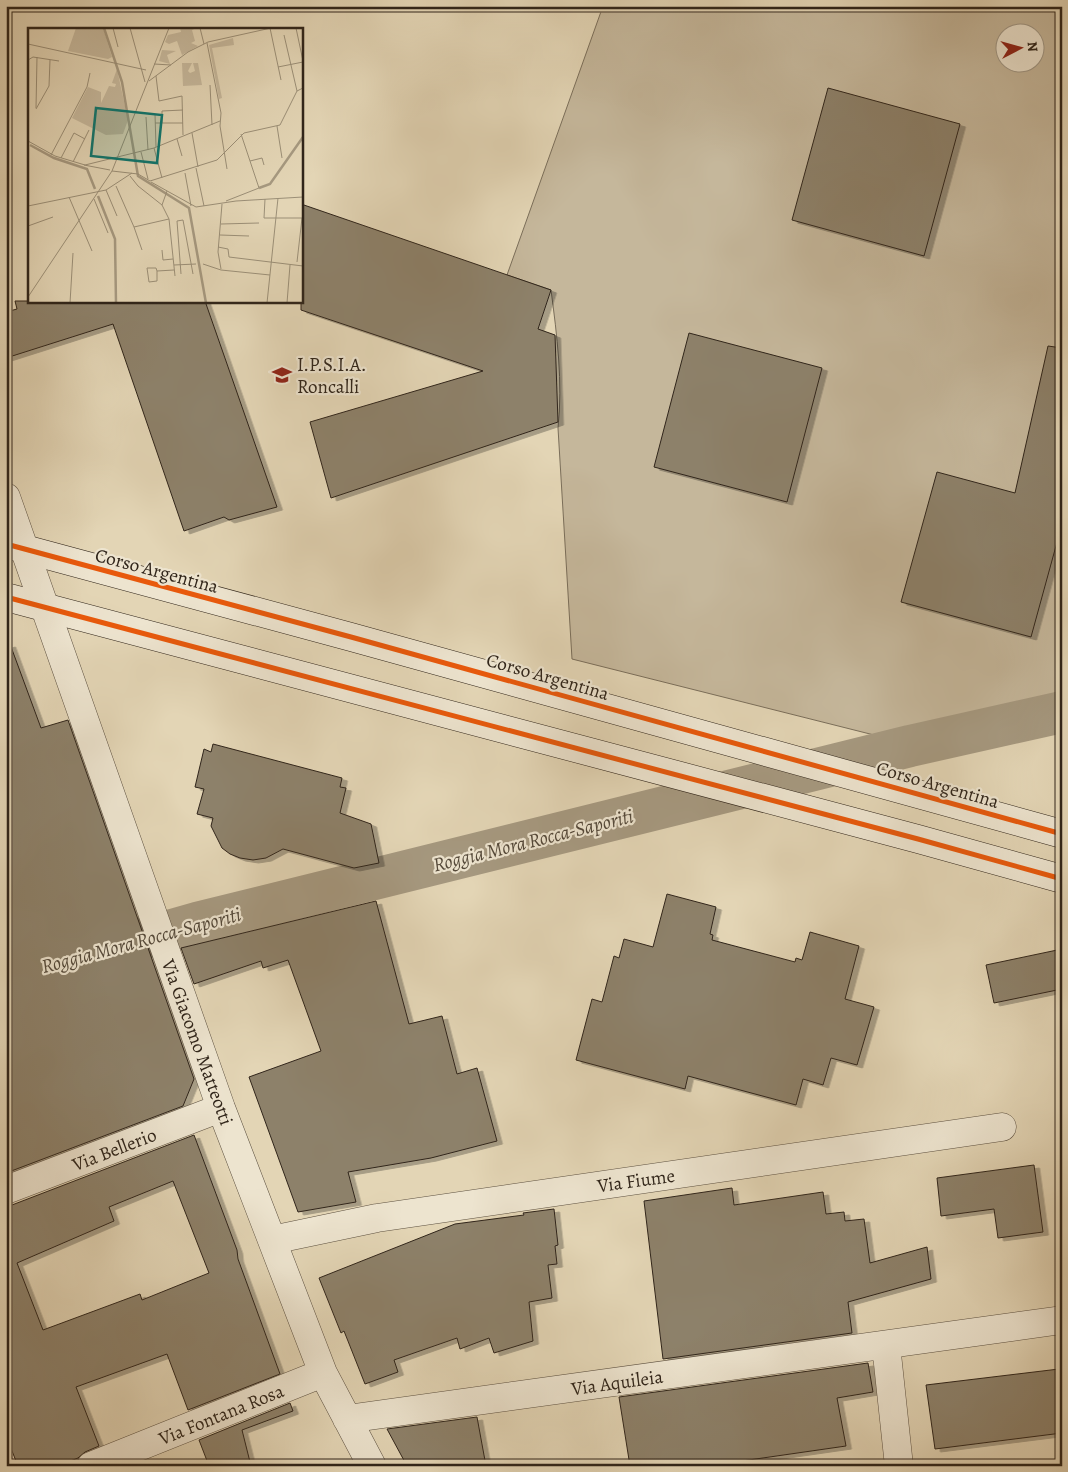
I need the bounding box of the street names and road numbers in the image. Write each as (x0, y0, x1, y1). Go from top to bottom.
street label: Corso Argentina (92, 542, 221, 600)
street label: Corso Argentina (483, 647, 612, 707)
street label: Corso Argentina (873, 755, 1002, 815)
street label: Via Giacomo Matteotti (155, 955, 239, 1129)
street label: Via Bellerio (68, 1122, 160, 1178)
street label: Via Fiume (595, 1163, 677, 1199)
street label: Via Aquileia (569, 1364, 665, 1402)
street label: Via Fontana Rosa (154, 1378, 288, 1452)

